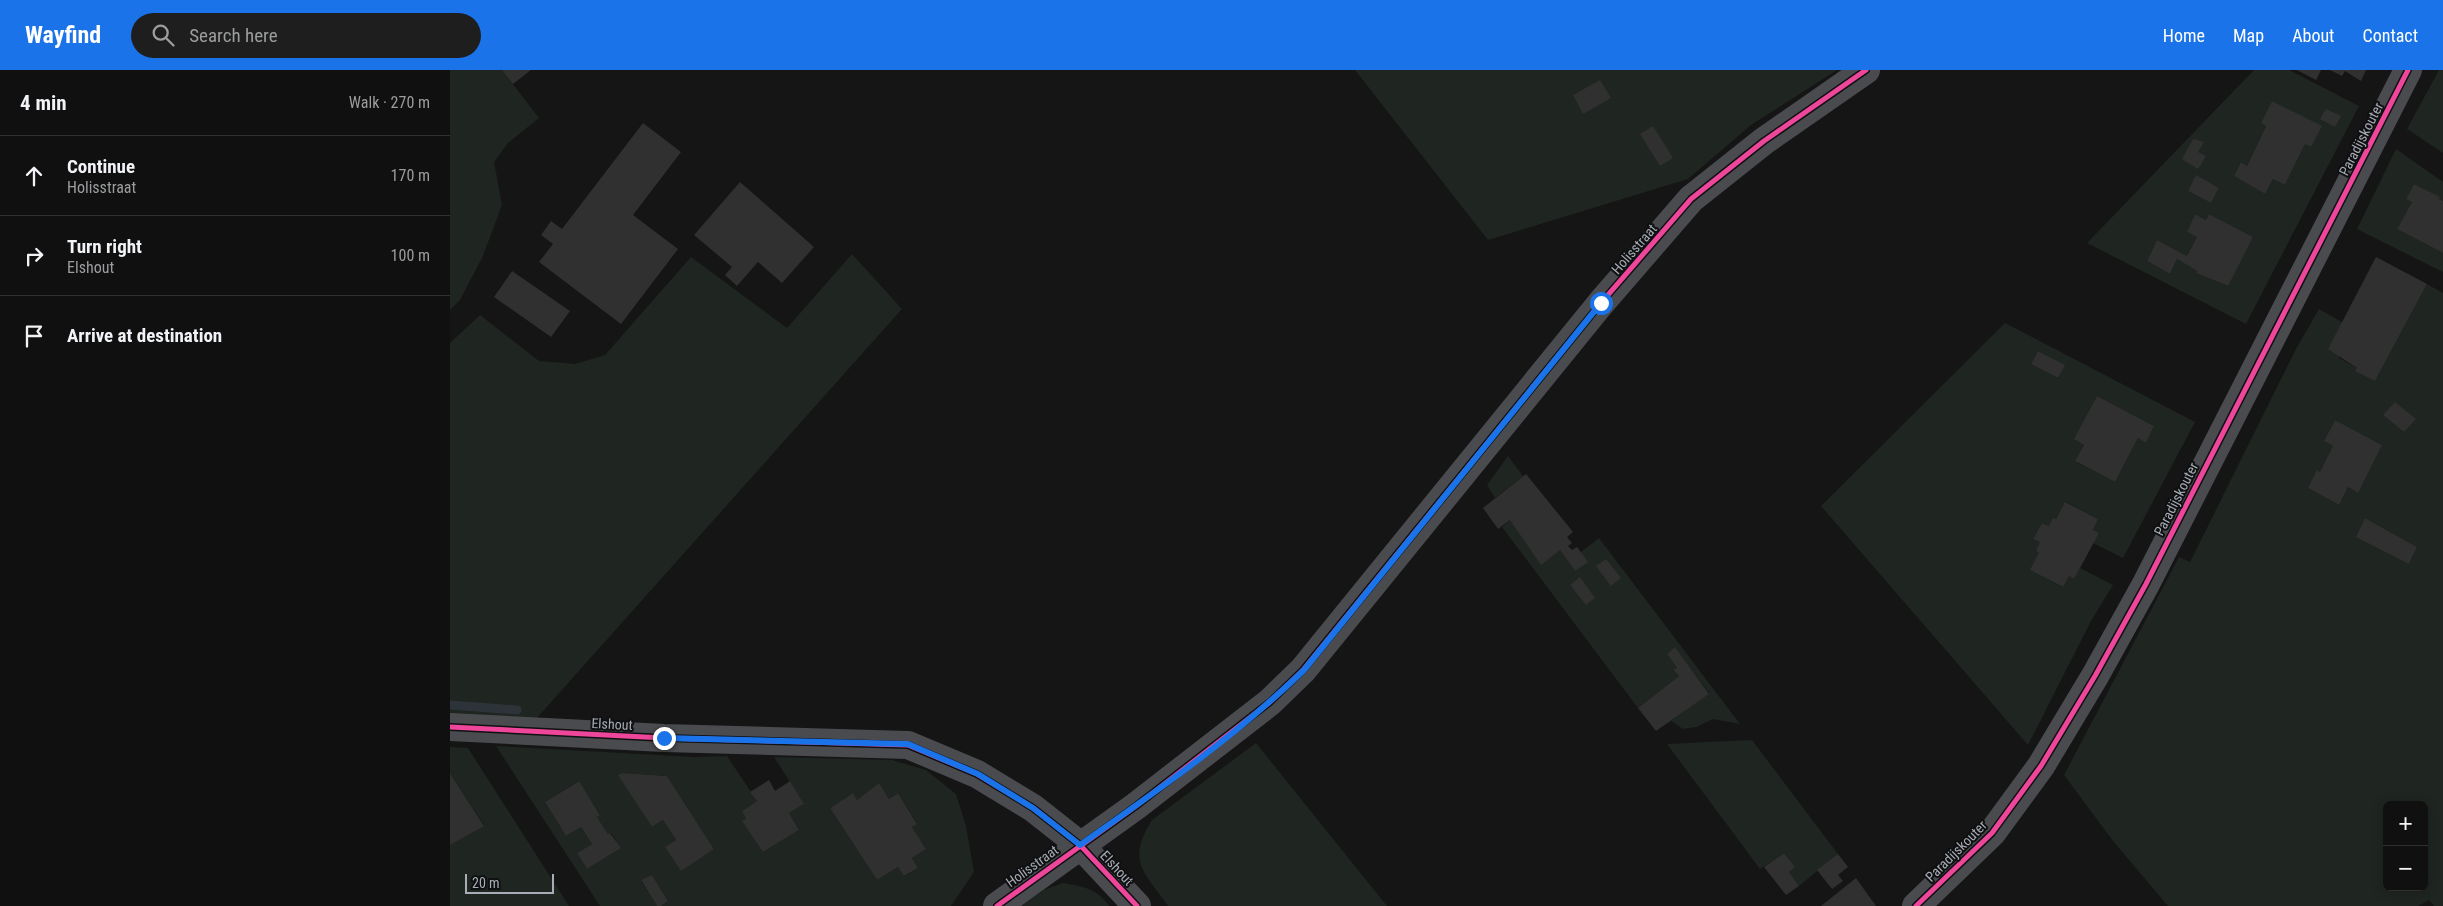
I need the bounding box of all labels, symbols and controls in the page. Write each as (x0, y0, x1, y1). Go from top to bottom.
search box (131, 13, 481, 58)
text: Wayfind (25, 21, 101, 49)
icon: search (149, 21, 177, 49)
text: Search here (189, 24, 278, 47)
text: Home (2163, 25, 2205, 46)
text: Map (2233, 25, 2264, 46)
text: About (2292, 25, 2334, 46)
text: Contact (2362, 25, 2418, 46)
text: 4 min (20, 91, 67, 115)
text: Walk · 270 m (349, 93, 430, 112)
street label: Paradijskouter (2336, 100, 2386, 178)
text: Continue (67, 155, 135, 178)
icon: ahead (20, 162, 48, 190)
text: 170 m (391, 166, 430, 185)
text: Holisstraat (67, 178, 136, 197)
street label: Holisstraat (1608, 221, 1660, 277)
text: Turn right (67, 235, 142, 258)
icon: right (20, 242, 48, 270)
text: 100 m (391, 246, 430, 265)
text: Elshout (67, 258, 114, 277)
route start (1590, 292, 1613, 315)
icon: arrive (20, 322, 48, 350)
text: Arrive at destination (67, 324, 222, 347)
street label: Paradijskouter (2151, 460, 2201, 538)
street label: Elshout (591, 715, 633, 733)
route end (653, 727, 676, 750)
map controls (2383, 801, 2428, 891)
button: + (2383, 801, 2428, 846)
street label: Paradijskouter (1922, 817, 1990, 885)
street label: Holisstraat (1003, 842, 1061, 890)
button: − (2383, 846, 2428, 891)
street label: Elshout (1097, 847, 1137, 889)
scale bar (465, 871, 554, 894)
text: 20 m (472, 875, 500, 891)

